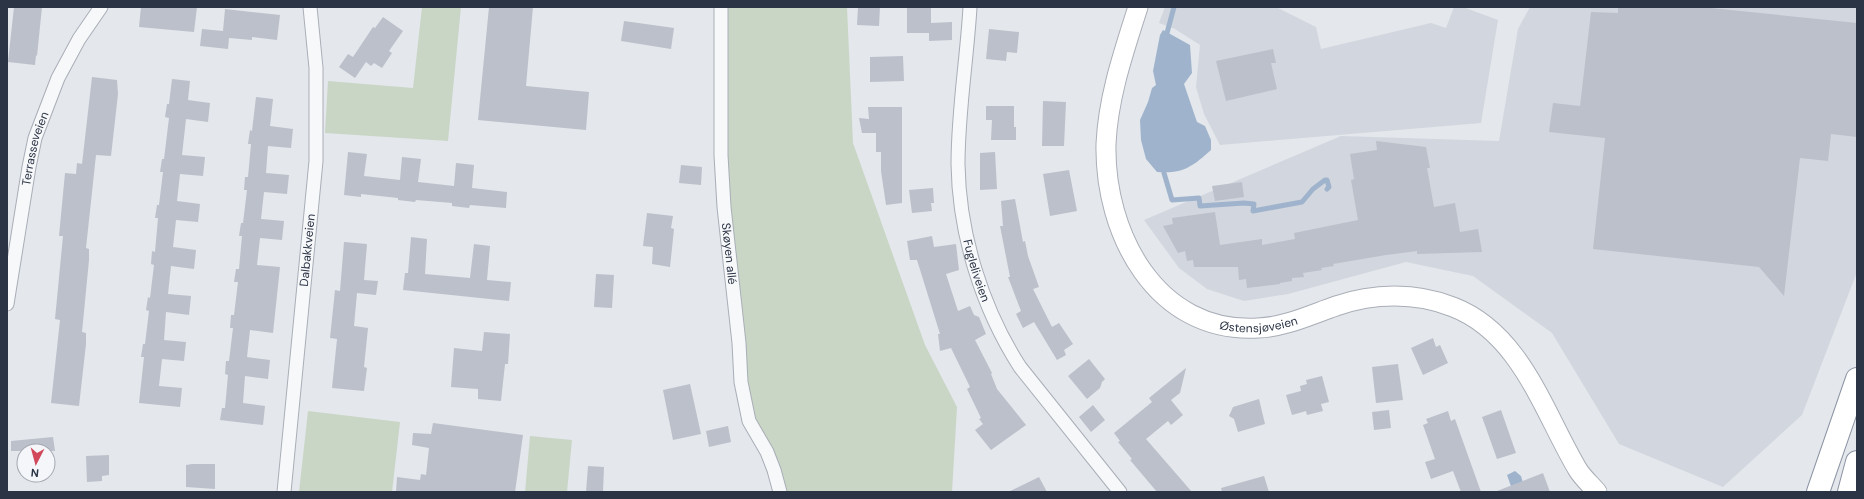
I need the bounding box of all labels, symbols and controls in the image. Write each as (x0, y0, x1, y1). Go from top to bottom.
street label: Terrasseveien (18, 109, 52, 187)
street label: Dalbakkveien (296, 213, 319, 287)
street label: Skøyen allé (718, 222, 741, 285)
street label: Fugleliveien (959, 238, 994, 304)
street label: Østensjøveien (1218, 312, 1300, 336)
north arrow (16, 443, 56, 483)
text: N (30, 466, 40, 480)

